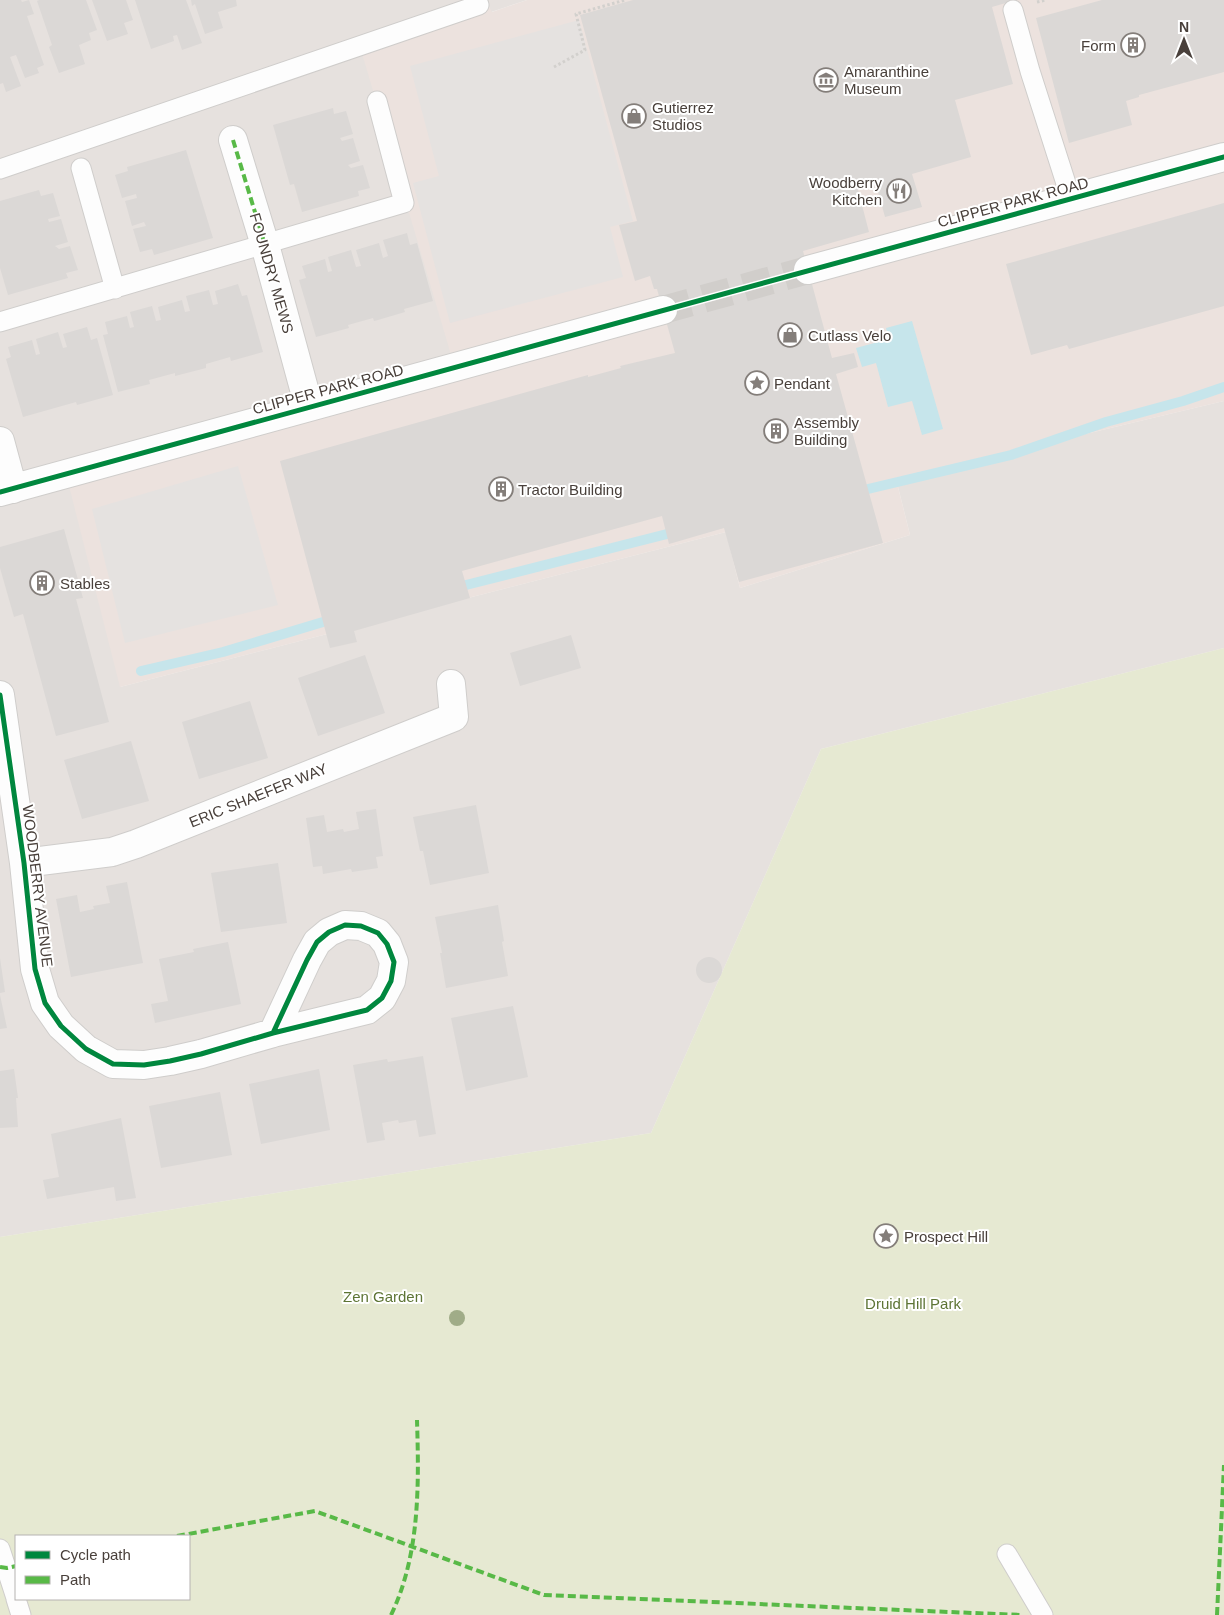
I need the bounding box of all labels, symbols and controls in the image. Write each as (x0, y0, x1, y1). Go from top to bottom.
north arrow (1159, 15, 1209, 65)
text: N (1179, 19, 1189, 35)
building icon: Form (1120, 32, 1146, 58)
place label: Form (1081, 37, 1116, 54)
place label: Amaranthine Museum (844, 63, 929, 97)
museum icon: Amaranthine Museum (813, 67, 839, 93)
place label: Gutierrez Studios (652, 99, 714, 133)
shop icon: Gutierrez Studios (621, 103, 647, 129)
place label: Woodberry Kitchen (809, 174, 882, 208)
street label: CLIPPER PARK ROAD (936, 174, 1091, 230)
restaurant icon: Woodberry Kitchen (886, 178, 912, 204)
street label: FOUNDRY MEWS (247, 211, 297, 335)
shop icon: Cutlass Velo (777, 322, 803, 348)
place label: Cutlass Velo (808, 327, 891, 344)
street label: CLIPPER PARK ROAD (251, 361, 406, 417)
place icon: Pendant (744, 370, 770, 396)
place label: Pendant (774, 375, 831, 392)
place label: Assembly Building (794, 414, 860, 448)
building icon: Assembly Building (763, 418, 789, 444)
building icon: Tractor Building (488, 476, 514, 502)
place label: Tractor Building (518, 481, 623, 498)
building icon: Stables (29, 570, 55, 596)
place label: Stables (60, 575, 110, 592)
street label: ERIC SHAEFER WAY (186, 759, 330, 831)
street label: WOODBERRY AVENUE (20, 804, 56, 968)
place icon: Prospect Hill (873, 1223, 899, 1249)
place label: Prospect Hill (904, 1228, 988, 1245)
park label: Zen Garden (343, 1288, 423, 1305)
park label: Druid Hill Park (865, 1295, 961, 1312)
legend (15, 1535, 190, 1600)
text: Cycle path (60, 1546, 131, 1563)
text: Path (60, 1571, 91, 1588)

